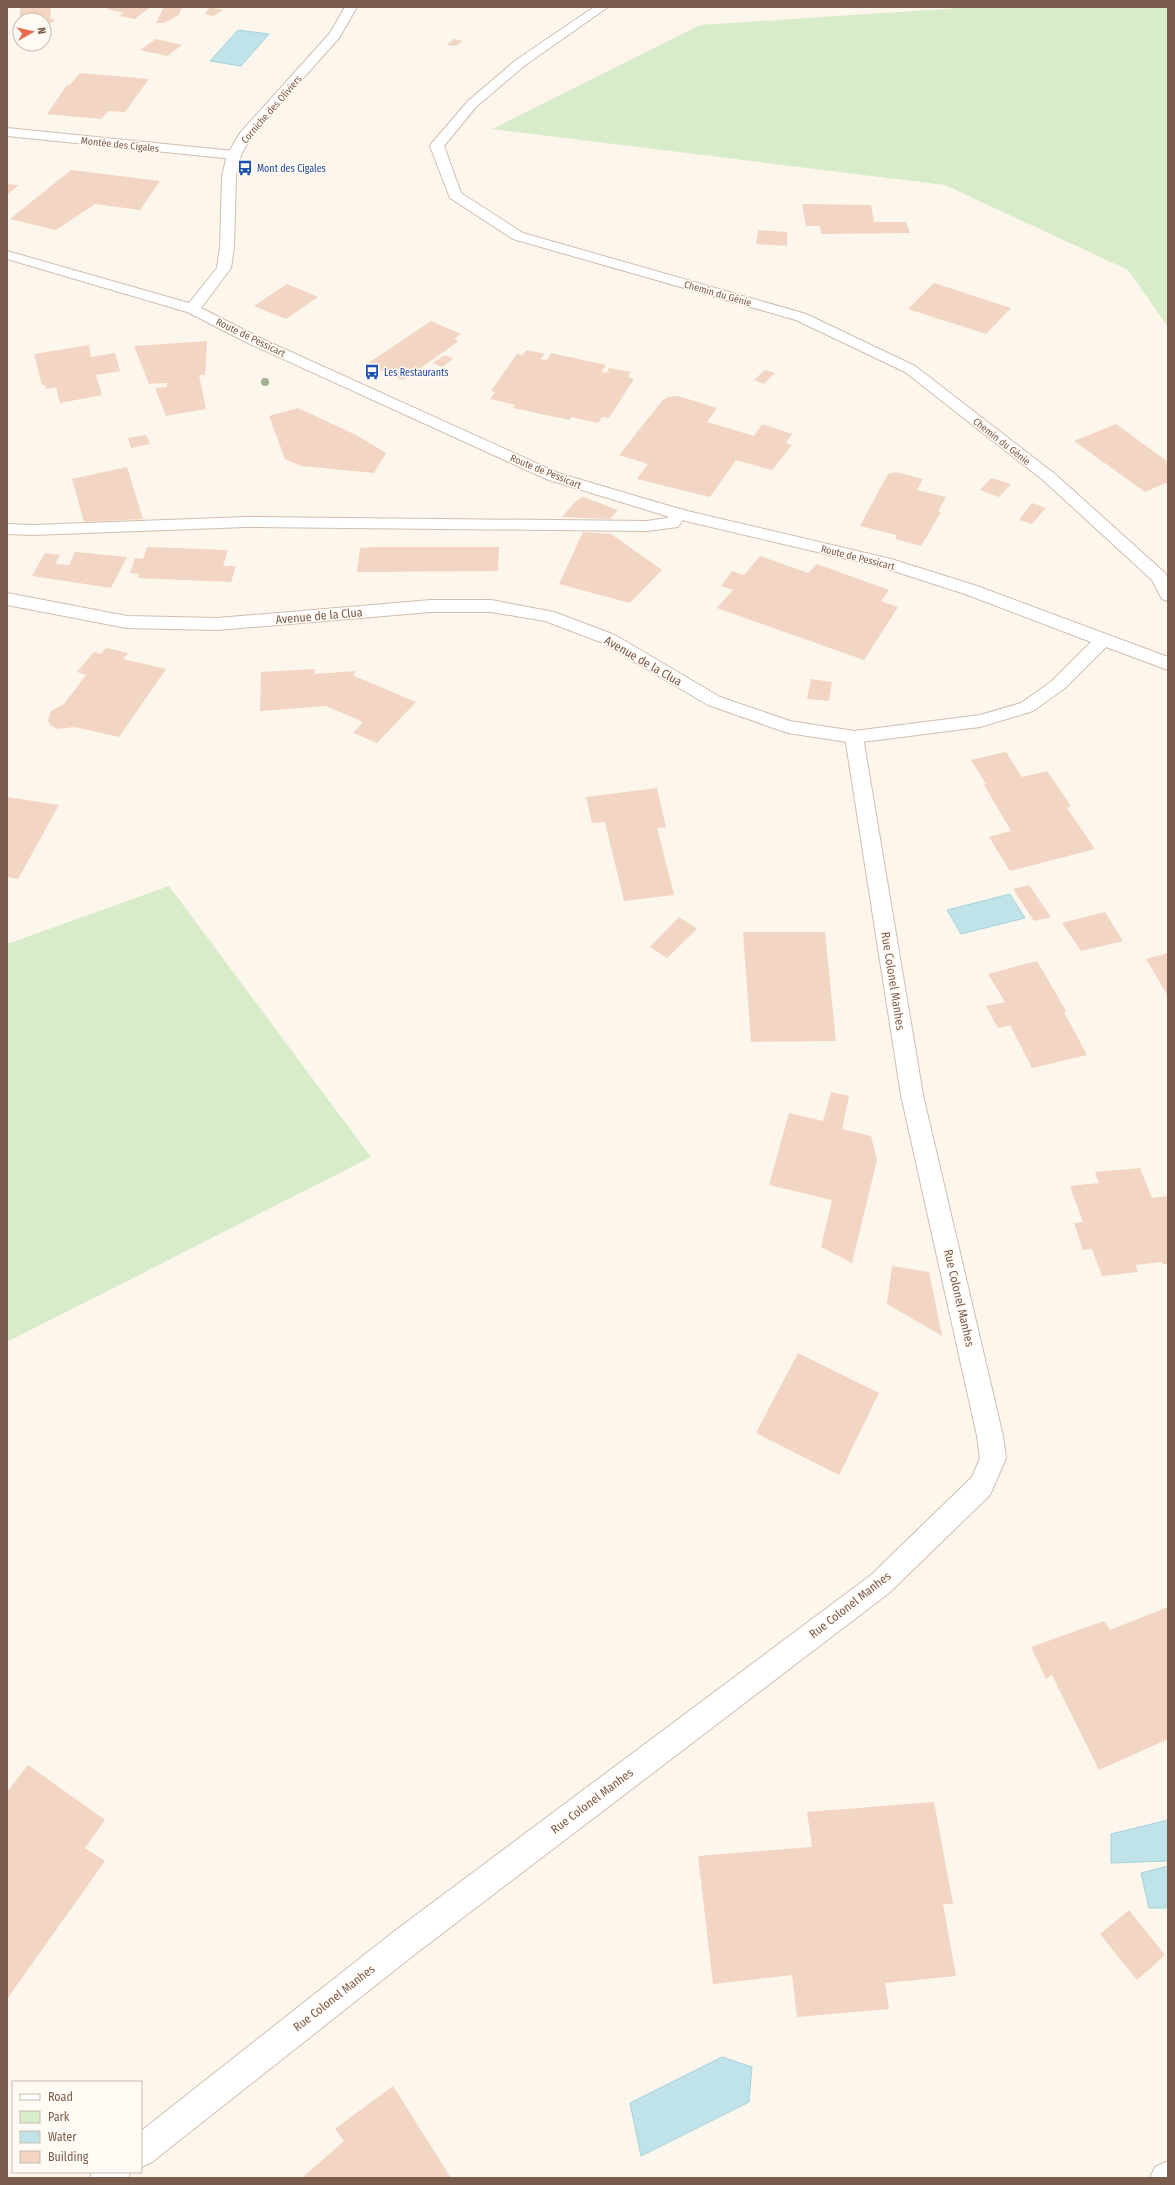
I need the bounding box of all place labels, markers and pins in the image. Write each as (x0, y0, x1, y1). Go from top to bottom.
bus stop icon: Mont des Cigales (236, 159, 254, 177)
place label: Mont des Cigales (257, 163, 326, 175)
bus stop icon: Les Restaurants (363, 363, 381, 381)
place label: Les Restaurants (384, 367, 449, 379)

